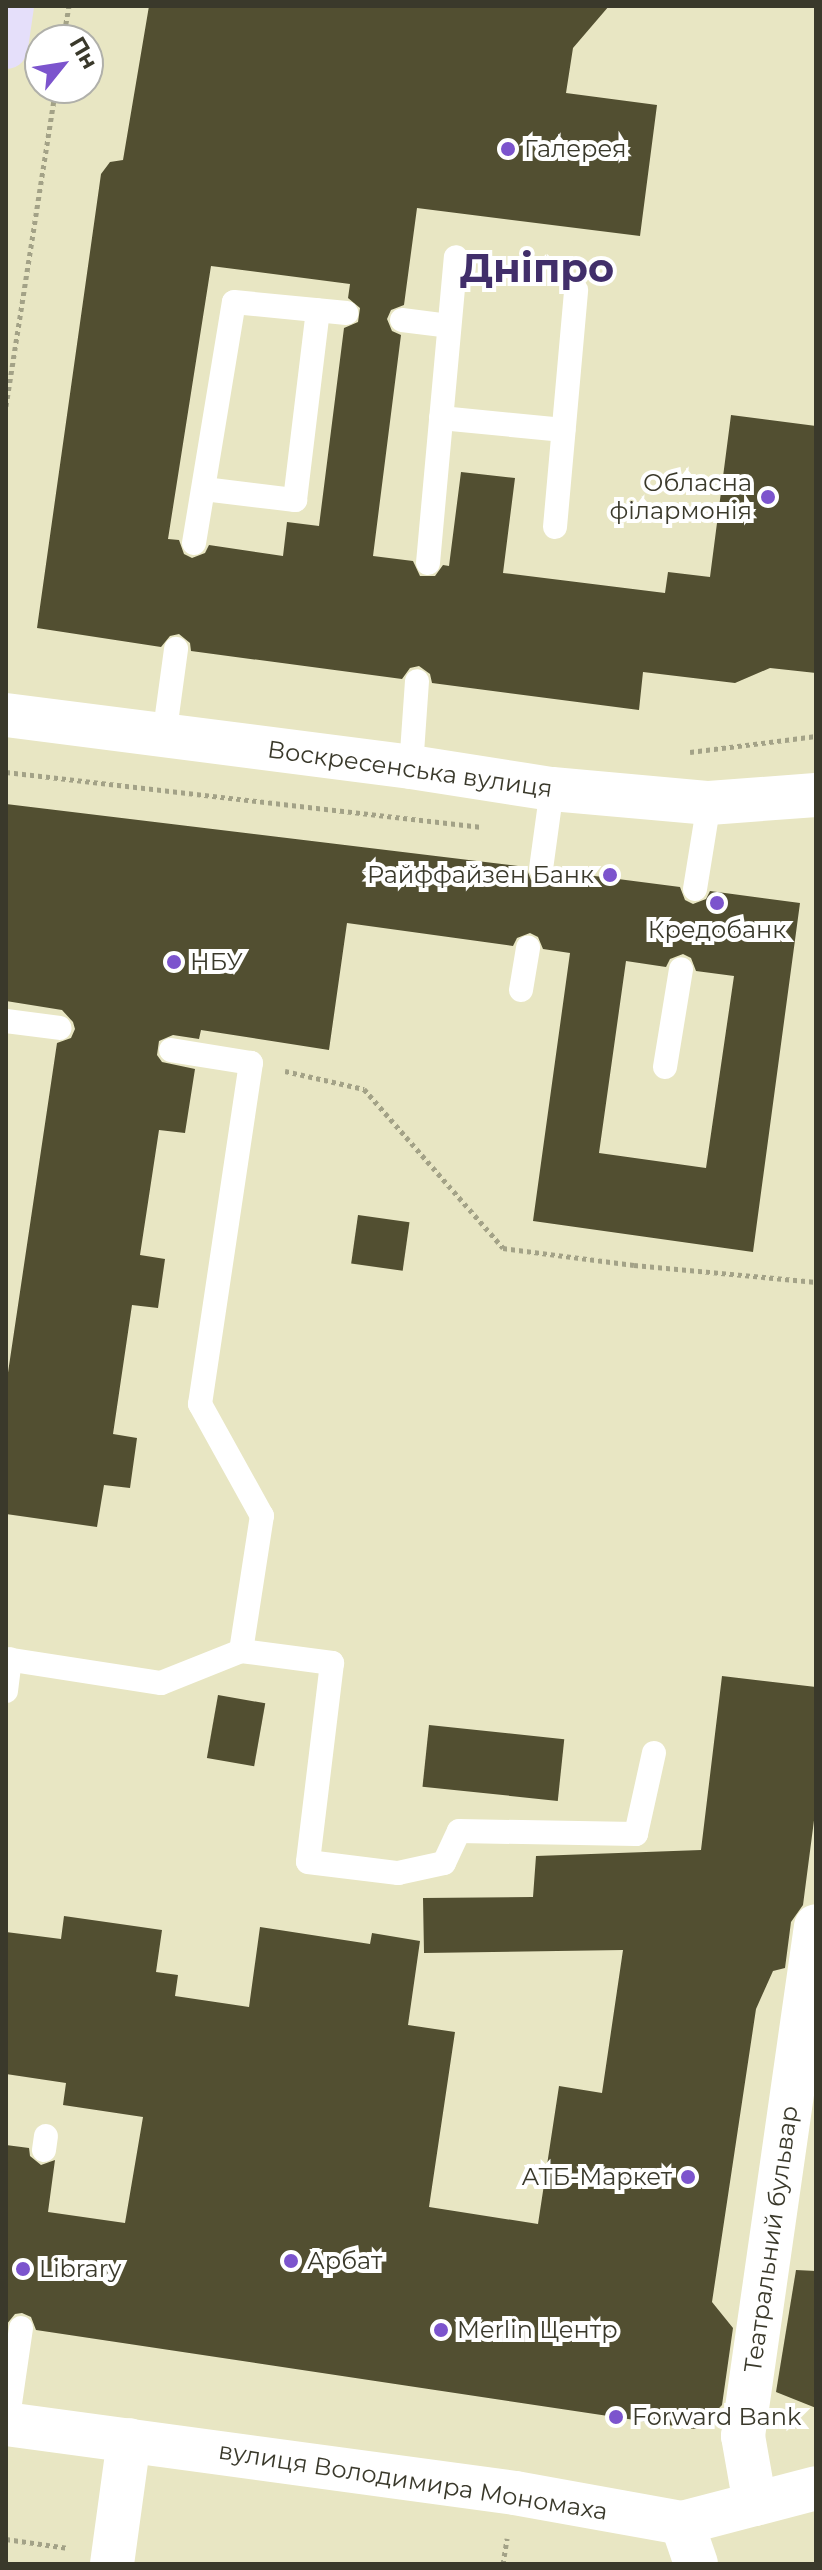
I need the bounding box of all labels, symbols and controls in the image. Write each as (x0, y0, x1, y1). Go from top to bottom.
north arrow (24, 24, 104, 104)
text: Пн (64, 32, 103, 74)
place label: Галерея (524, 135, 627, 163)
marker: Галерея (499, 140, 517, 158)
district label: Дніпро (460, 244, 614, 292)
place label: Обласна філармонія (609, 469, 752, 525)
marker: Обласна філармонія (759, 488, 777, 506)
street label: Воскресенська вулиця (266, 735, 554, 803)
place label: Райффайзен Банк (367, 861, 594, 889)
marker: Райффайзен Банк (601, 866, 619, 884)
marker: Кредобанк (708, 894, 726, 912)
place label: Кредобанк (648, 916, 786, 944)
place label: НБУ (190, 948, 243, 976)
marker: НБУ (165, 953, 183, 971)
street label: Театральний бульвар (738, 2104, 804, 2374)
place label: АТБ-Маркет (522, 2163, 672, 2191)
marker: АТБ-Маркет (679, 2168, 697, 2186)
place label: Арбат (307, 2247, 382, 2275)
marker: Арбат (282, 2252, 300, 2270)
place label: Library (39, 2255, 121, 2283)
marker: Library (14, 2260, 32, 2278)
place label: Merlin Центр (457, 2316, 618, 2344)
marker: Merlin Центр (432, 2321, 450, 2339)
place label: Forward Bank (632, 2403, 801, 2431)
marker: Forward Bank (607, 2408, 625, 2426)
street label: вулиця Володимира Мономаха (217, 2436, 609, 2526)

